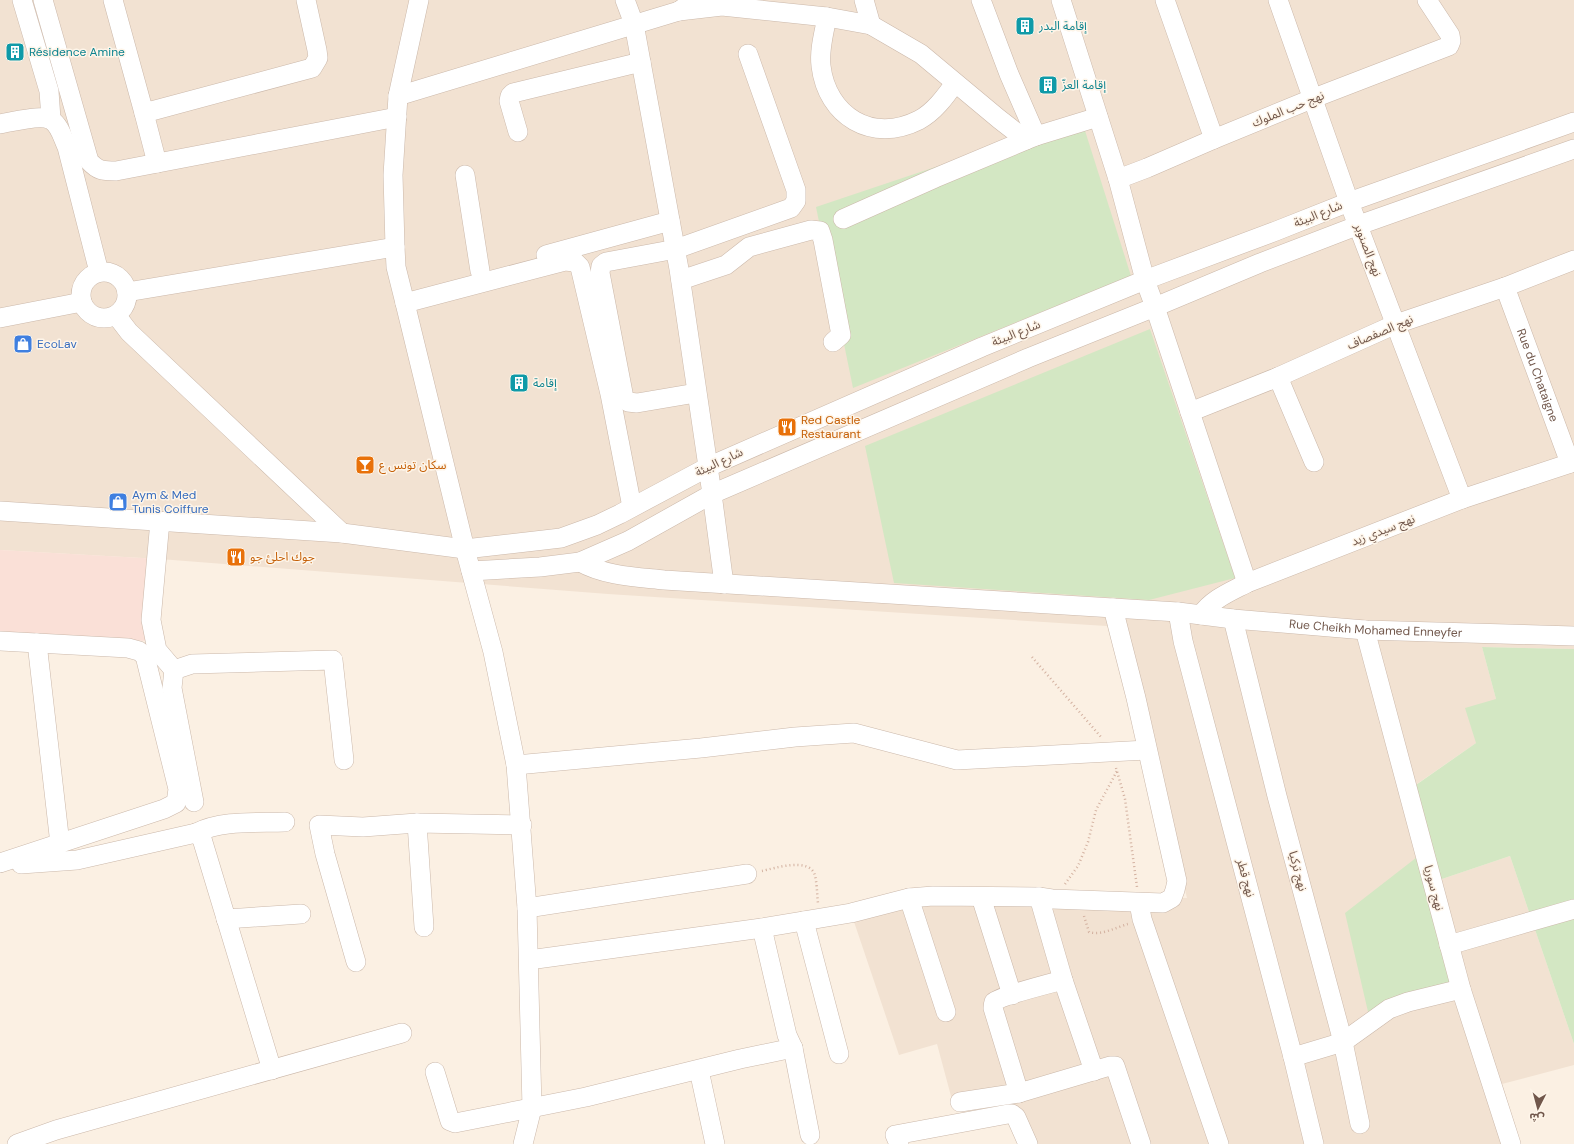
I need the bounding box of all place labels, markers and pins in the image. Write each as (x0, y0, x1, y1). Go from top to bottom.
building icon: إقامة البدر (1014, 15, 1036, 37)
place label: إقامة البدر (1038, 18, 1087, 34)
building icon: Résidence Amine (4, 41, 26, 63)
place label: Résidence Amine (29, 44, 125, 60)
building icon: إقامة العزّ (1037, 74, 1059, 96)
place label: إقامة العزّ (1061, 77, 1106, 93)
shop icon: EcoLav (12, 333, 34, 355)
place label: EcoLav (37, 336, 77, 352)
building icon: إقامة (508, 372, 530, 394)
place label: إقامة (533, 375, 557, 391)
place label: Red Castle Restaurant (801, 412, 861, 442)
restaurant icon: Red Castle Restaurant (776, 416, 798, 438)
bar icon: سكان تونس ع (354, 454, 376, 476)
place label: سكان تونس ع (379, 457, 446, 474)
place label: Aym & Med Tunis Coiffure (132, 487, 209, 517)
shop icon: Aym & Med Tunis Coiffure (107, 491, 129, 513)
restaurant icon: جوك احلئ جو (225, 546, 247, 568)
place label: جوك احلئ جو (250, 549, 315, 565)

